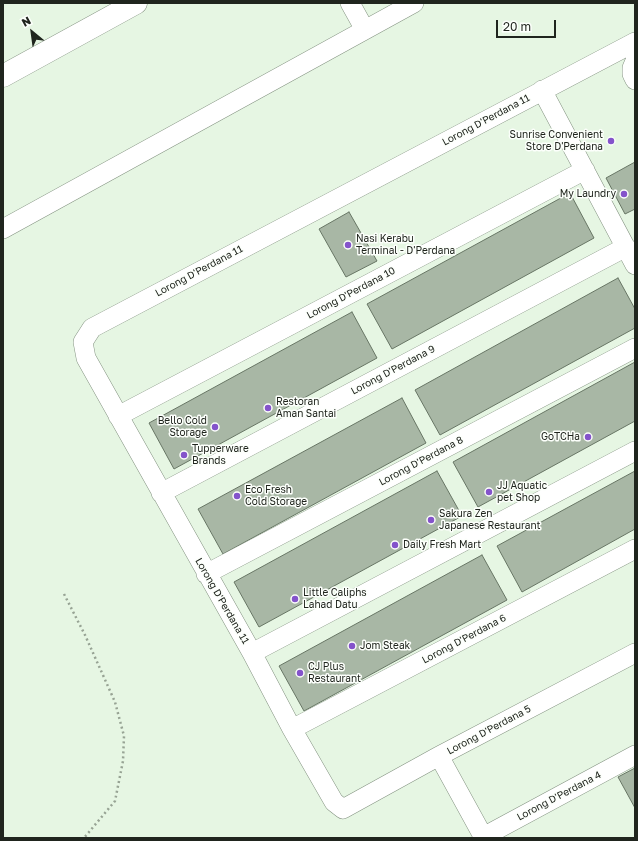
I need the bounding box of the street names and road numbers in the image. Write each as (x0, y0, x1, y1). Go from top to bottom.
street label: Lorong D'Perdana 11 (440, 92, 532, 148)
street label: Lorong D'Perdana 11 (153, 243, 245, 299)
street label: Lorong D'Perdana 10 (305, 265, 397, 321)
street label: Lorong D'Perdana 9 (349, 343, 437, 397)
street label: Lorong D'Perdana 8 (377, 434, 465, 488)
street label: Lorong D'Perdana 11 (192, 556, 252, 646)
street label: Lorong D'Perdana 6 (420, 612, 508, 666)
street label: Lorong D'Perdana 5 (445, 703, 533, 757)
street label: Lorong D'Perdana 4 (515, 769, 603, 823)

